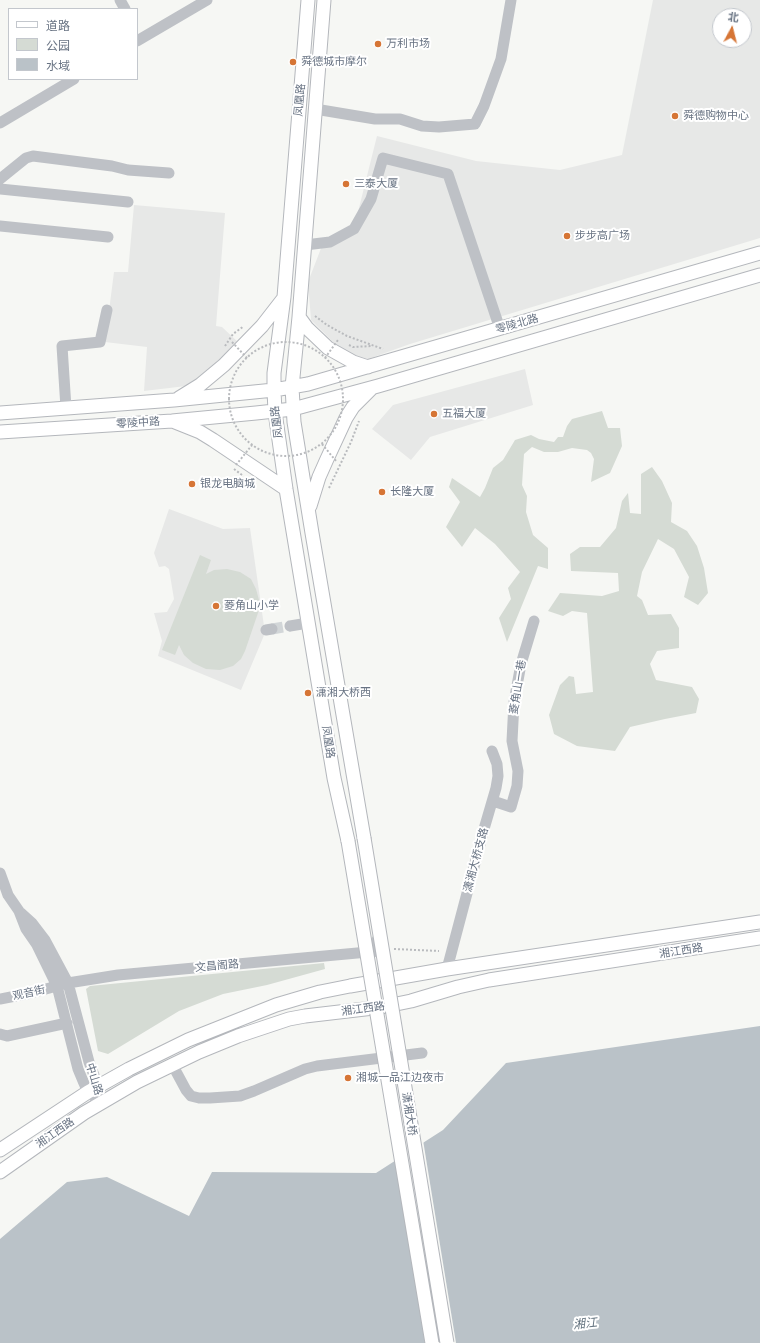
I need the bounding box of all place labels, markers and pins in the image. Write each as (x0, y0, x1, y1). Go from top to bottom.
place label: 万利市场 (386, 37, 430, 51)
marker: 万利市场 (373, 39, 383, 49)
place label: 舜德城市摩尔 (301, 55, 367, 69)
marker: 舜德城市摩尔 (288, 57, 298, 67)
place label: 舜德购物中心 (683, 109, 749, 123)
marker: 舜德购物中心 (670, 111, 680, 121)
place label: 三泰大厦 (354, 177, 398, 191)
marker: 三泰大厦 (341, 179, 351, 189)
place label: 步步高广场 (575, 229, 630, 243)
marker: 步步高广场 (562, 231, 572, 241)
place label: 五福大厦 (442, 407, 486, 421)
marker: 五福大厦 (429, 409, 439, 419)
place label: 银龙电脑城 (200, 477, 255, 491)
marker: 银龙电脑城 (187, 479, 197, 489)
place label: 长隆大厦 (390, 485, 434, 499)
marker: 长隆大厦 (377, 487, 387, 497)
place label: 菱角山小学 (224, 599, 279, 613)
marker: 菱角山小学 (211, 601, 221, 611)
place label: 潇湘大桥西 (316, 686, 371, 700)
marker: 潇湘大桥西 (303, 688, 313, 698)
place label: 湘城一品江边夜市 (356, 1071, 444, 1085)
marker: 湘城一品江边夜市 (343, 1073, 353, 1083)

